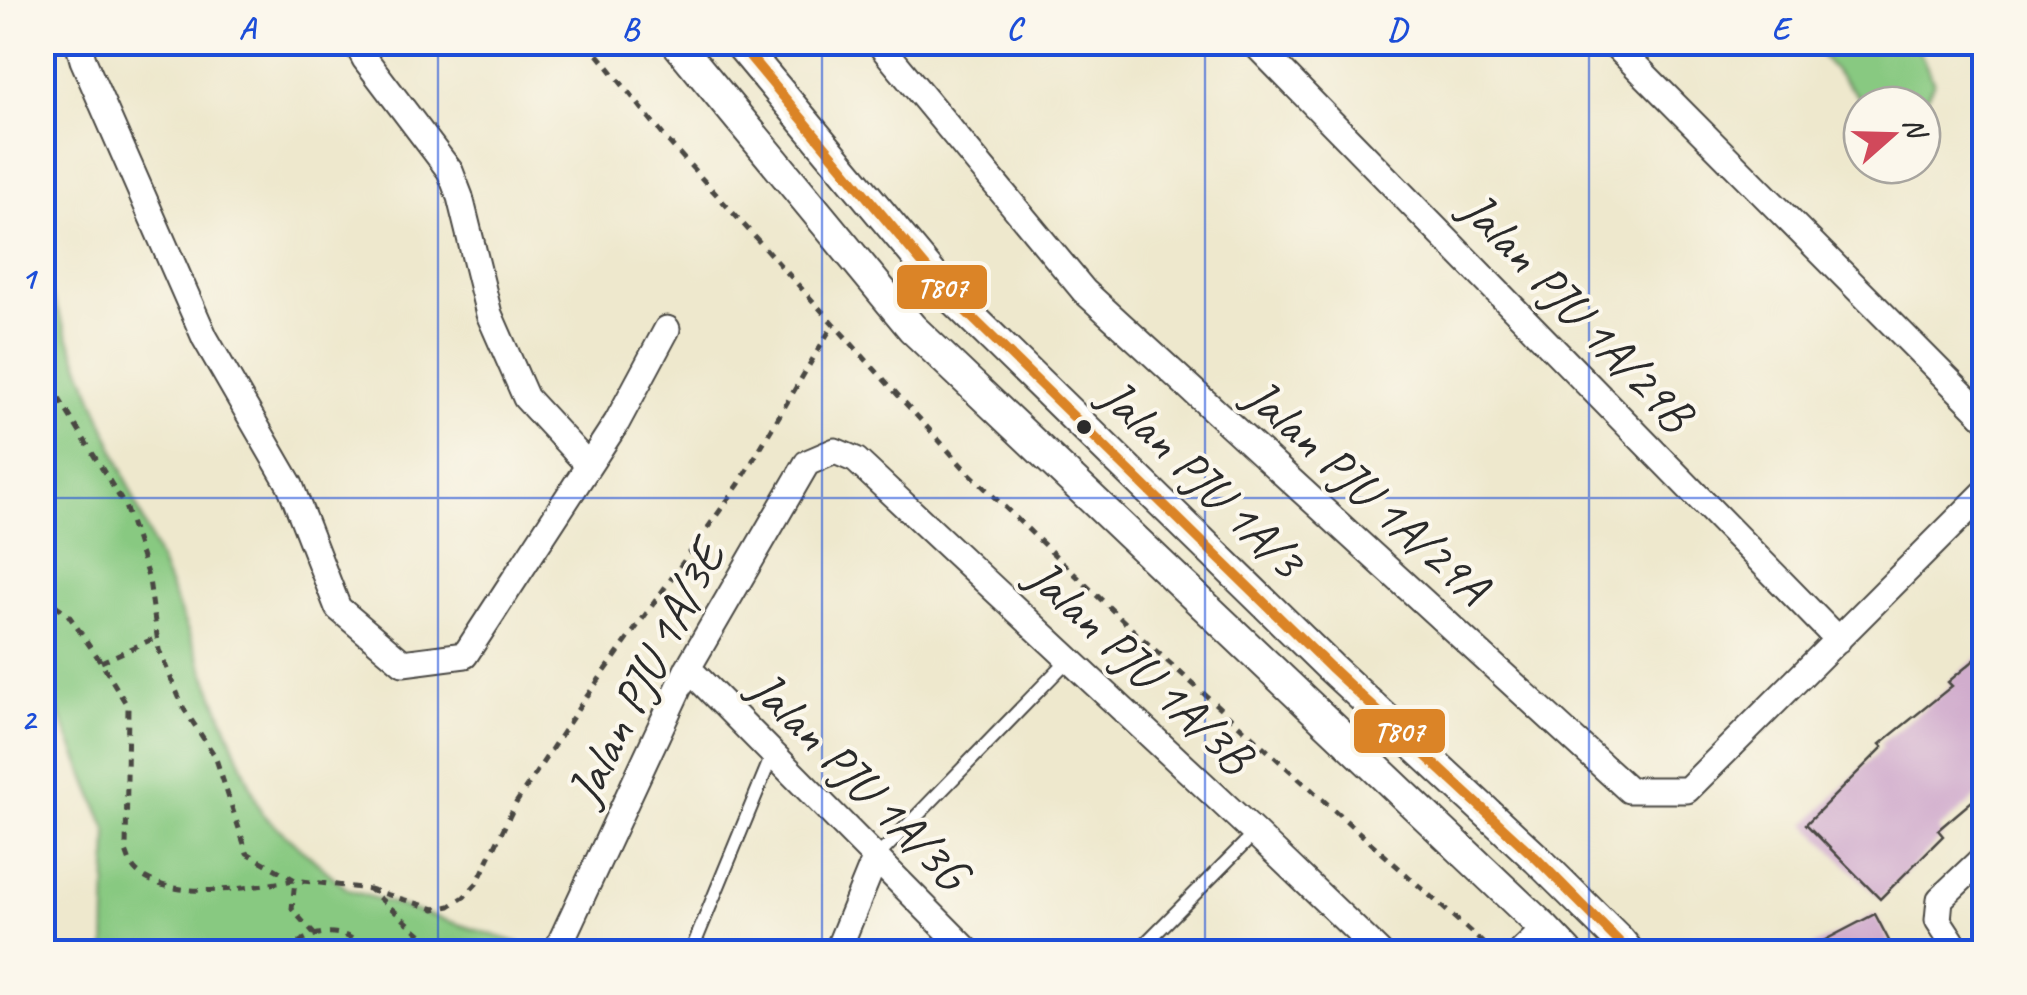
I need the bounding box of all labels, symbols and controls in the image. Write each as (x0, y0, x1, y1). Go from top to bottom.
text: A (239, 8, 258, 49)
text: B (622, 8, 641, 49)
text: C (1006, 8, 1026, 49)
text: D (1388, 8, 1410, 49)
text: E (1771, 8, 1793, 49)
north arrow (1842, 85, 1942, 185)
text: N (1896, 112, 1936, 145)
street label: Jalan PJU 1A/29B (1446, 177, 1709, 446)
text: 1 (21, 257, 39, 298)
line badge: T807 (895, 263, 989, 311)
text: T807 (917, 270, 970, 305)
street label: Jalan PJU 1A/29A (1230, 363, 1504, 619)
street label: Jalan PJU 1A/3 (1085, 364, 1320, 594)
unlabelled marker (1074, 417, 1094, 437)
street label: Jalan PJU 1A/3E (551, 526, 741, 817)
street label: Jalan PJU 1A/3B (1012, 544, 1268, 789)
street label: Jalan PJU 1A/3G (735, 656, 986, 907)
text: 2 (21, 699, 38, 740)
line badge: T807 (1352, 707, 1447, 755)
text: T807 (1374, 714, 1427, 749)

